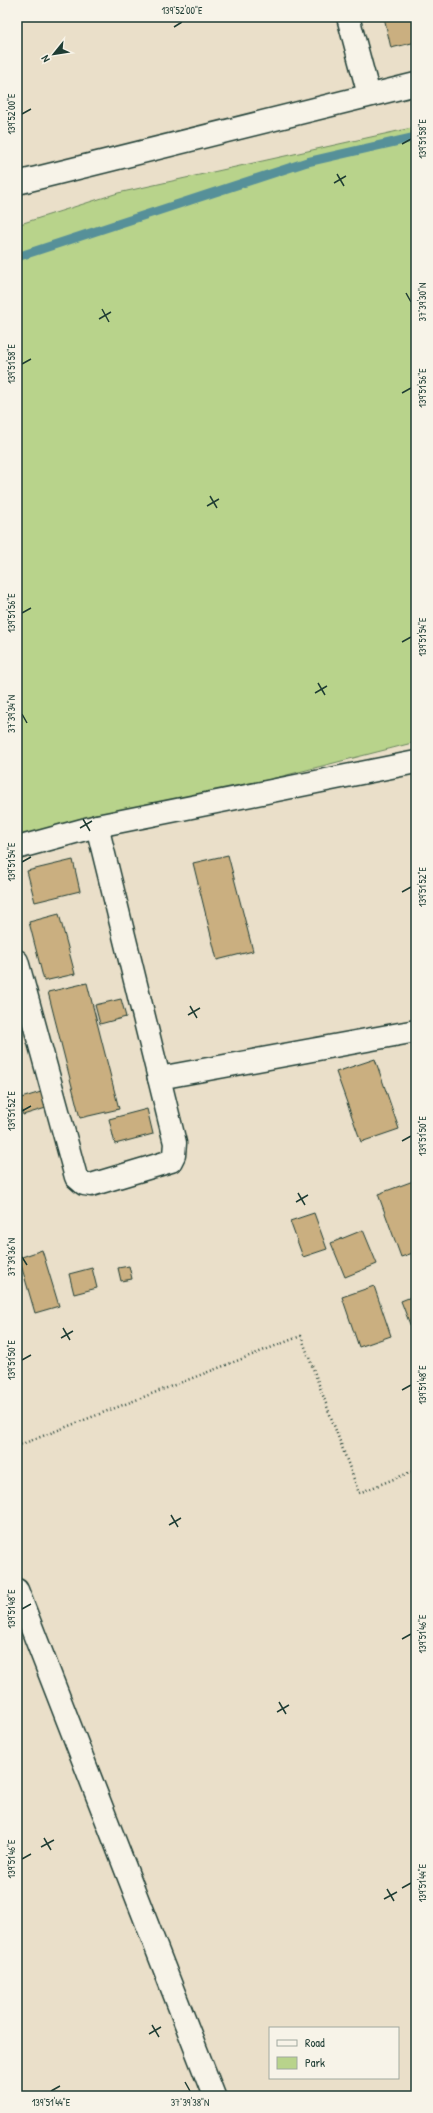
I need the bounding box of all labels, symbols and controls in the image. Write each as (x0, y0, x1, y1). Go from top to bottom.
text: 139°52'00"E (161, 4, 203, 17)
north arrow (34, 34, 74, 74)
text: N (38, 53, 53, 65)
text: 139°52'00"E (5, 93, 18, 135)
text: 139°51'58"E (416, 119, 429, 159)
text: 37°39'30"N (416, 283, 429, 321)
text: 139°51'58"E (5, 344, 18, 384)
text: 139°51'56"E (416, 368, 429, 408)
text: 139°51'56"E (5, 593, 18, 633)
text: 139°51'54"E (416, 617, 429, 657)
text: 37°39'34"N (5, 695, 18, 733)
text: 139°51'54"E (5, 842, 18, 882)
text: 139°51'52"E (416, 866, 429, 907)
text: 139°51'52"E (5, 1090, 18, 1131)
text: 139°51'50"E (416, 1116, 429, 1156)
text: 37°39'36"N (5, 1238, 18, 1276)
text: 139°51'50"E (5, 1340, 18, 1380)
text: 139°51'48"E (416, 1365, 429, 1405)
text: 139°51'48"E (5, 1589, 18, 1629)
text: 139°51'46"E (416, 1614, 429, 1653)
text: 139°51'46"E (5, 1839, 18, 1878)
text: 139°51'44"E (416, 1863, 429, 1902)
legend (269, 2027, 399, 2079)
text: Road (305, 2034, 325, 2051)
text: Park (305, 2054, 325, 2071)
text: 139°51'44"E (32, 2096, 71, 2109)
text: 37°39'38"N (171, 2096, 209, 2109)

